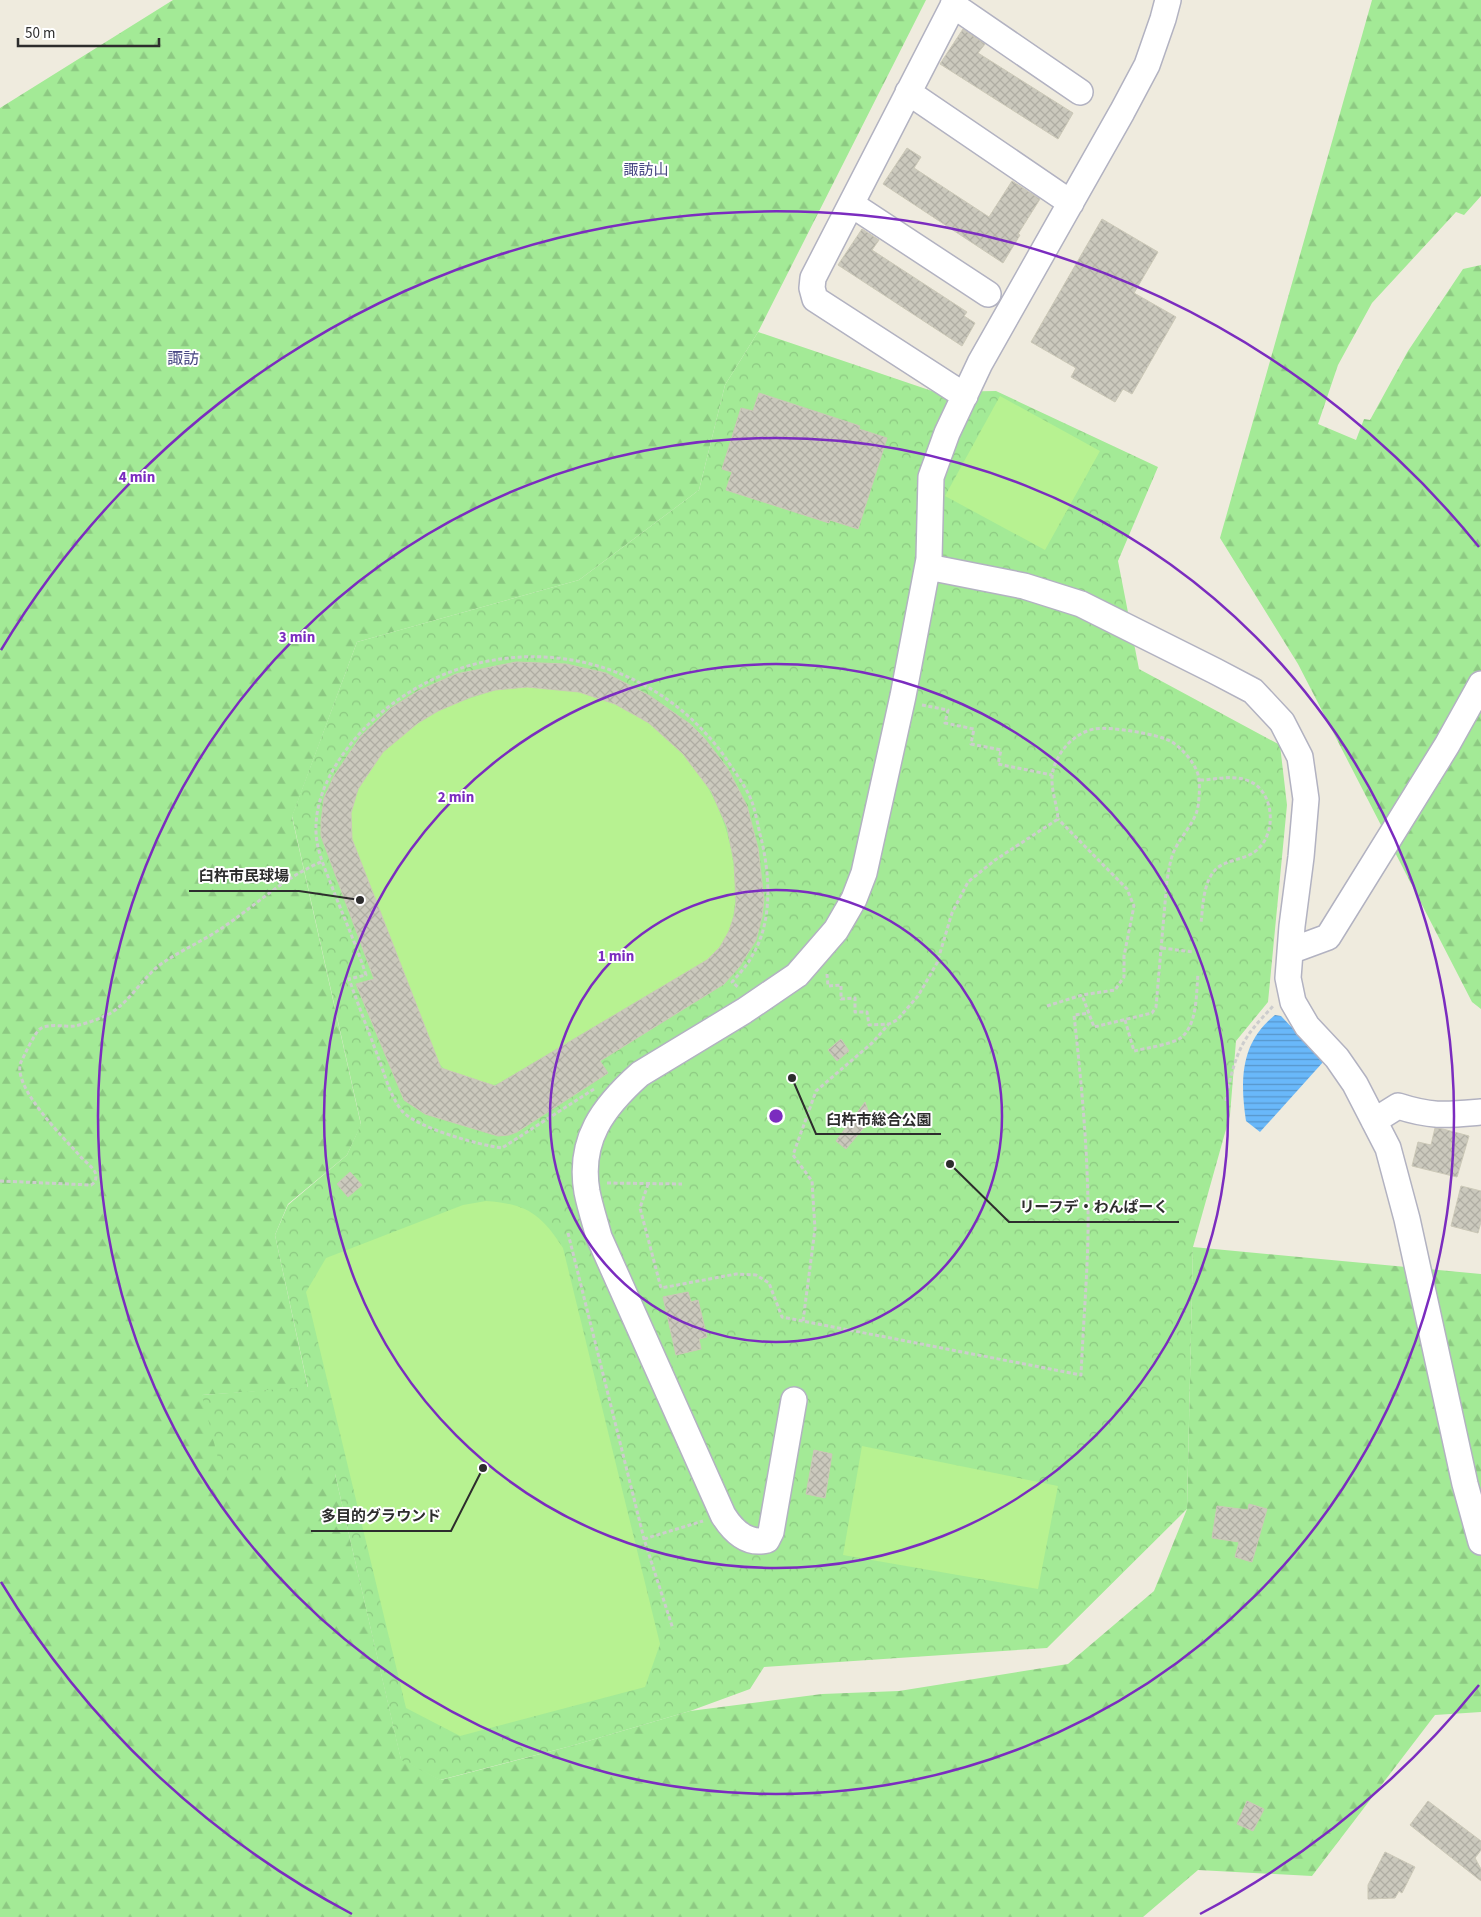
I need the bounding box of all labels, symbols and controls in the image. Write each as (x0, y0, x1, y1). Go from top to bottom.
scale bar (18, 15, 159, 47)
text: 50 m (25, 23, 55, 44)
district label: 諏訪山 (623, 160, 669, 181)
district label: 諏訪 (167, 348, 199, 370)
text: 4 min (119, 467, 155, 488)
text: 3 min (279, 627, 315, 648)
text: 2 min (438, 787, 474, 808)
callout: 臼杵市民球場 (189, 861, 299, 891)
text: 臼杵市民球場 (199, 866, 289, 887)
text: 1 min (598, 946, 634, 967)
callout: 臼杵市総合公園 (816, 1104, 941, 1134)
centre of rings (767, 1107, 785, 1125)
text: 臼杵市総合公園 (826, 1110, 932, 1131)
callout: リーフデ・わんぱーく (1009, 1192, 1179, 1222)
text: リーフデ・わんぱーく (1019, 1197, 1169, 1218)
callout: 多目的グラウンド (311, 1501, 451, 1531)
text: 多目的グラウンド (321, 1506, 441, 1527)

